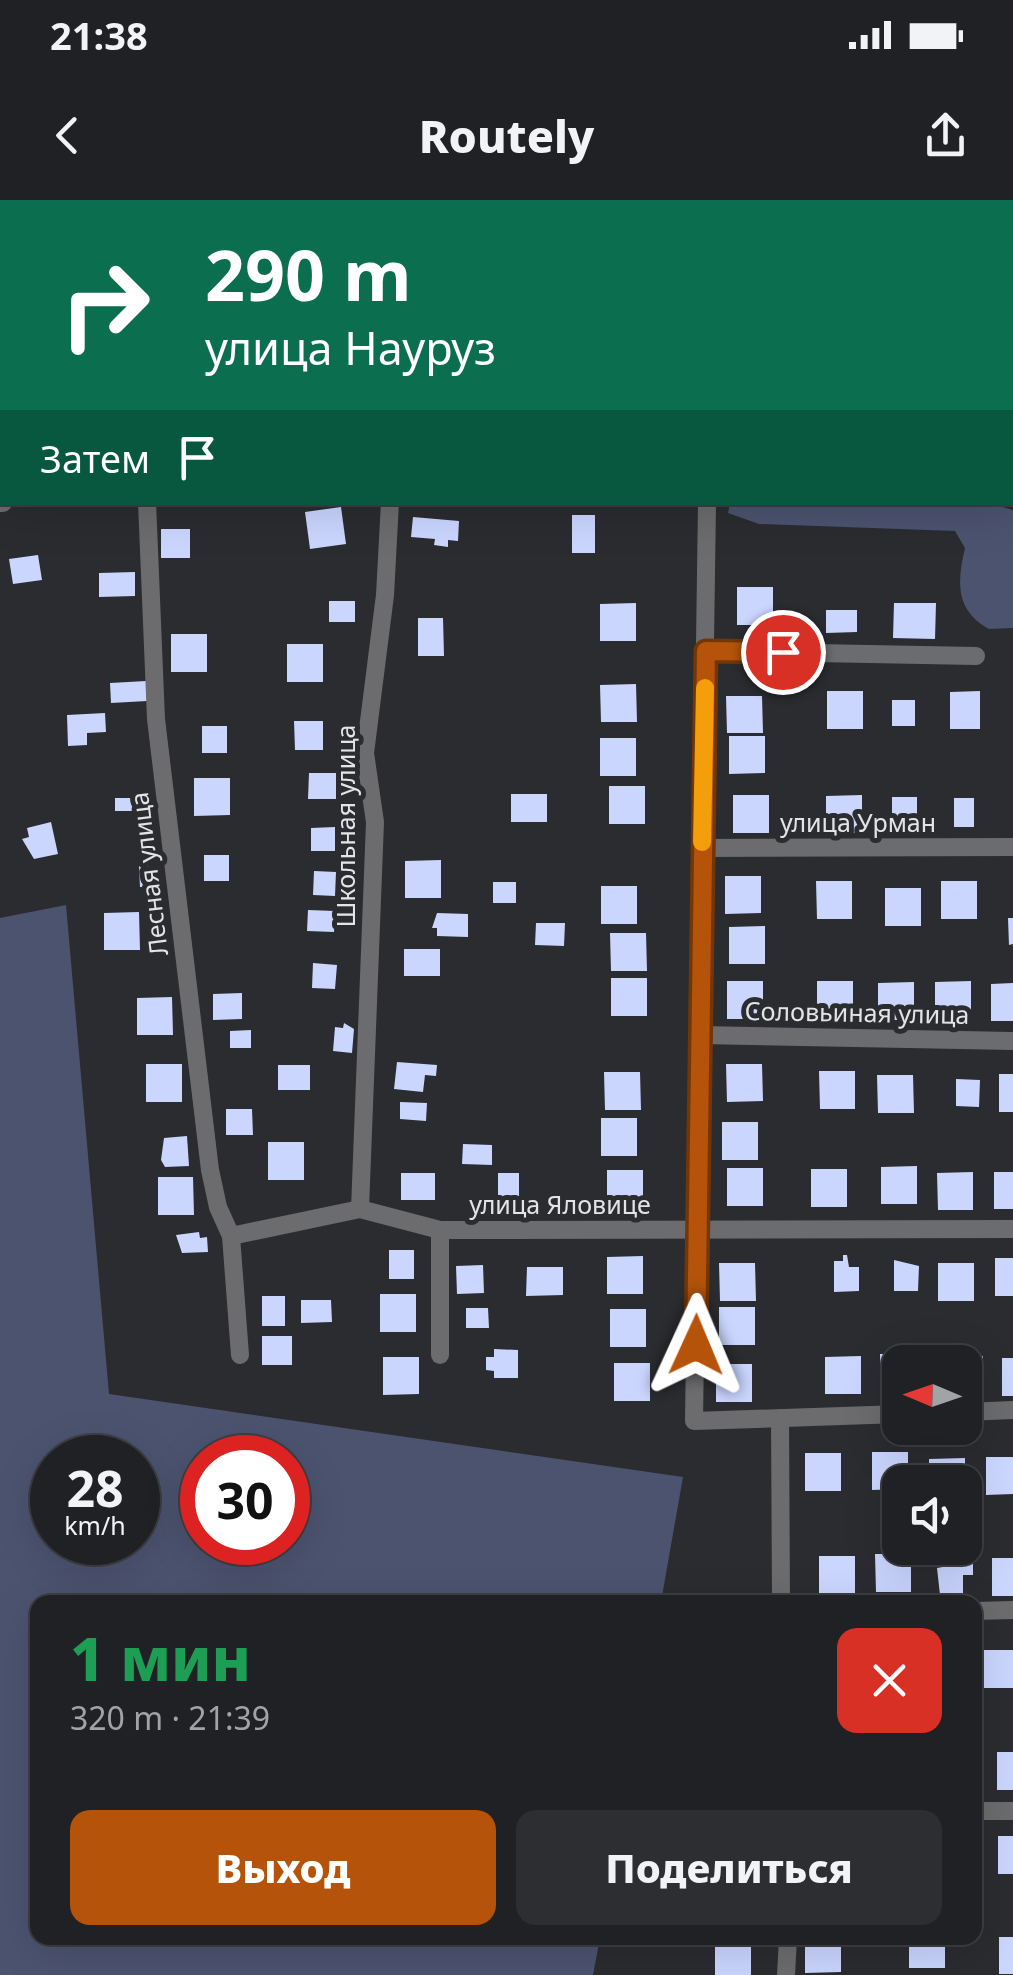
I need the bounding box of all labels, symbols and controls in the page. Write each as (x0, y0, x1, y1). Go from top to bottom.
text: 21:38 (50, 9, 148, 61)
text: Routely (419, 105, 594, 166)
icon: back (40, 108, 95, 163)
icon: share (918, 108, 973, 163)
text: 290 m (205, 226, 412, 322)
icon: right (40, 240, 170, 370)
text: улица Науруз (205, 317, 496, 378)
icon: arrive (170, 430, 225, 485)
text: Затем (40, 432, 150, 484)
pin (741, 610, 826, 695)
icon: arrive (756, 625, 811, 680)
street label: Школьная улица (328, 725, 362, 927)
street label: Лесная улица (121, 790, 175, 958)
street label: улица Урман (780, 805, 936, 839)
street label: Соловьиная улица (744, 993, 970, 1031)
street label: улица Яловице (469, 1187, 651, 1221)
position arrow (644, 1293, 748, 1397)
north arrow (882, 1345, 982, 1445)
map controls (882, 1345, 982, 1565)
speed limit sign: 30 (180, 1435, 310, 1565)
text: 28 (66, 1454, 124, 1522)
button: sound (882, 1465, 982, 1565)
text: km/h (64, 1508, 126, 1542)
text: 1 мин (70, 1617, 251, 1699)
button: close (837, 1628, 942, 1733)
text: 320 m · 21:39 (70, 1696, 270, 1739)
button: Выход (70, 1810, 496, 1925)
button: Поделиться (516, 1810, 942, 1925)

